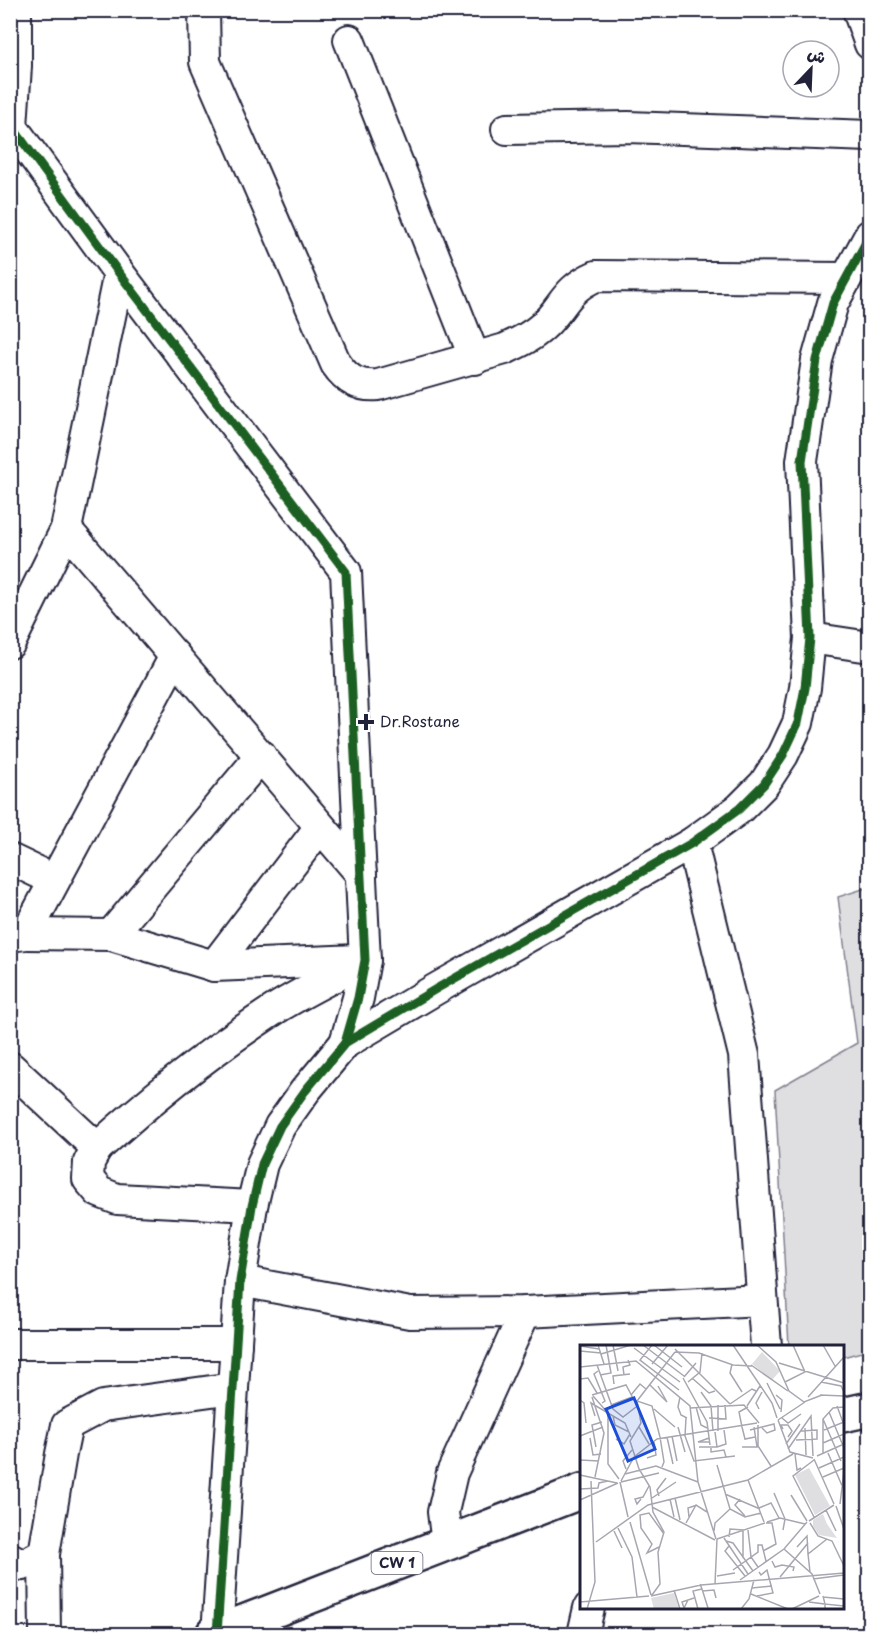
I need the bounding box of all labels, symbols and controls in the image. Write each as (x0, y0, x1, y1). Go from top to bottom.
north arrow (781, 39, 841, 99)
text: ش (804, 40, 830, 69)
place label: Dr.Rostane (380, 709, 460, 732)
marker: Dr.Rostane (357, 713, 375, 731)
inset map (580, 1345, 844, 1609)
road number: CW 1 (372, 1552, 422, 1574)

